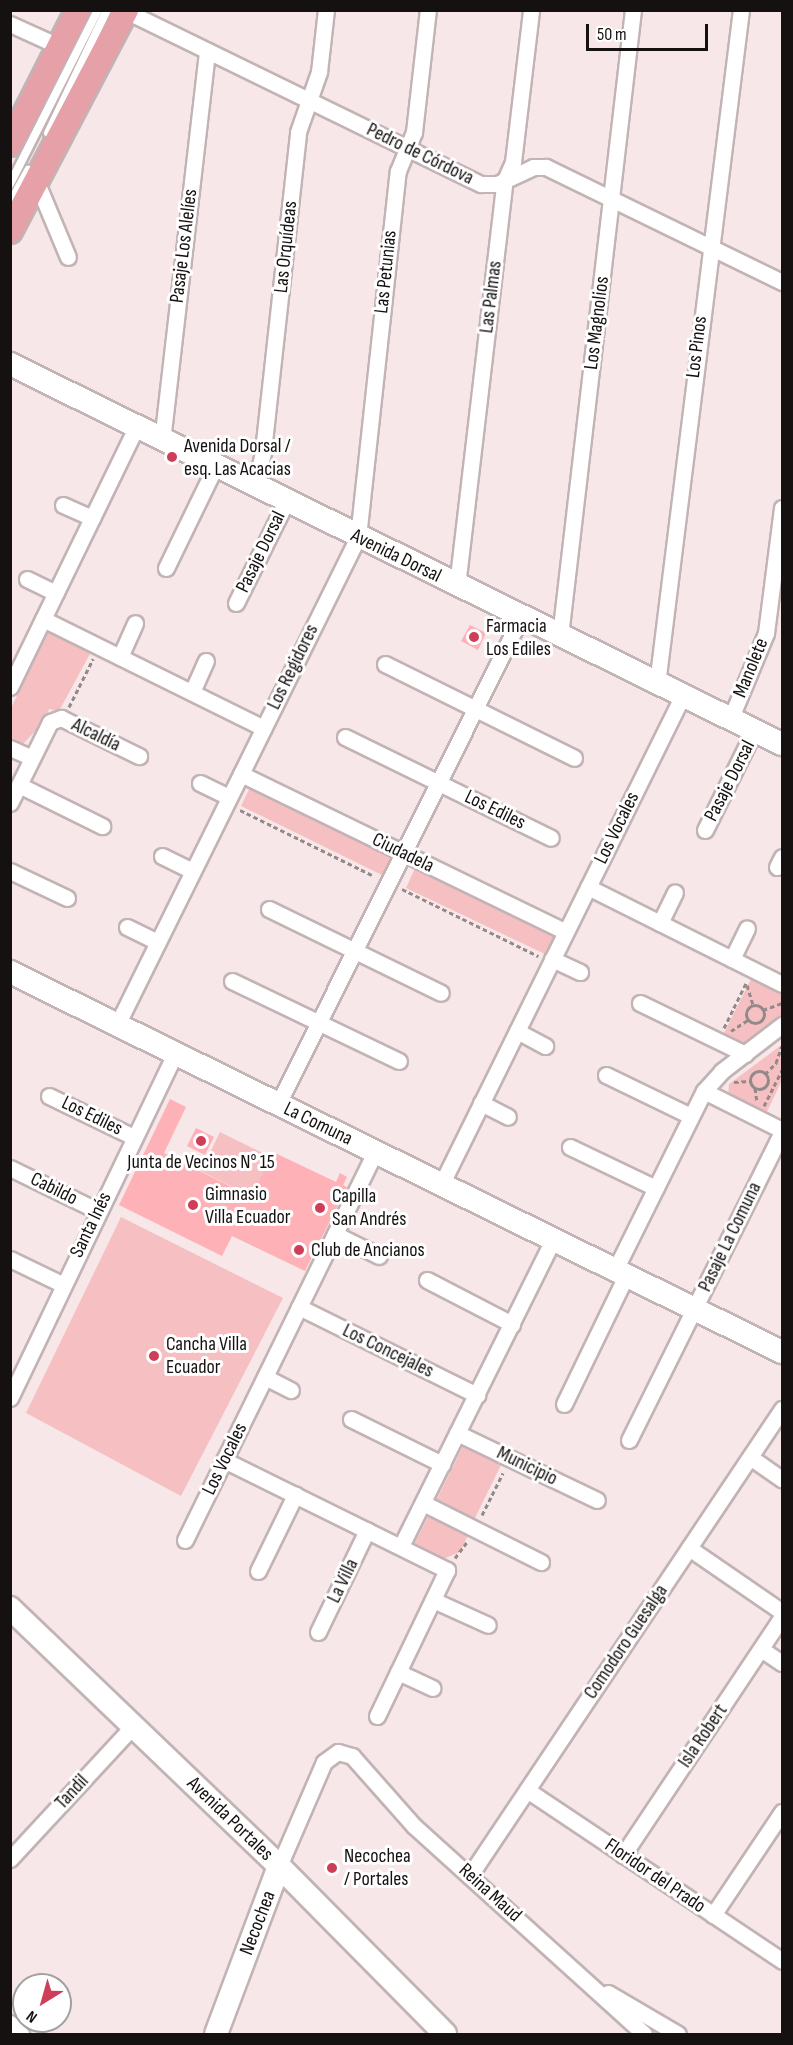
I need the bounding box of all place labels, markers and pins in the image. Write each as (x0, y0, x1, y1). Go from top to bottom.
place label: Avenida Dorsal / esq. Las Acacias (184, 434, 291, 481)
marker: Avenida Dorsal / esq. Las Acacias (165, 450, 179, 464)
place label: Farmacia Los Ediles (486, 614, 551, 661)
marker: Farmacia Los Ediles (467, 630, 481, 644)
marker: Junta de Vecinos N° 15 (194, 1134, 208, 1148)
place label: Junta de Vecinos N° 15 (127, 1150, 275, 1174)
place label: Gimnasio Villa Ecuador (205, 1182, 291, 1229)
place label: Capilla San Andrés (332, 1184, 406, 1231)
marker: Gimnasio Villa Ecuador (186, 1198, 200, 1212)
marker: Capilla San Andrés (313, 1201, 327, 1215)
place label: Club de Ancianos (311, 1238, 425, 1262)
marker: Club de Ancianos (292, 1243, 306, 1257)
place label: Cancha Villa Ecuador (166, 1332, 247, 1379)
marker: Cancha Villa Ecuador (147, 1349, 161, 1363)
place label: Necochea / Portales (344, 1844, 411, 1891)
marker: Necochea / Portales (325, 1861, 339, 1875)

